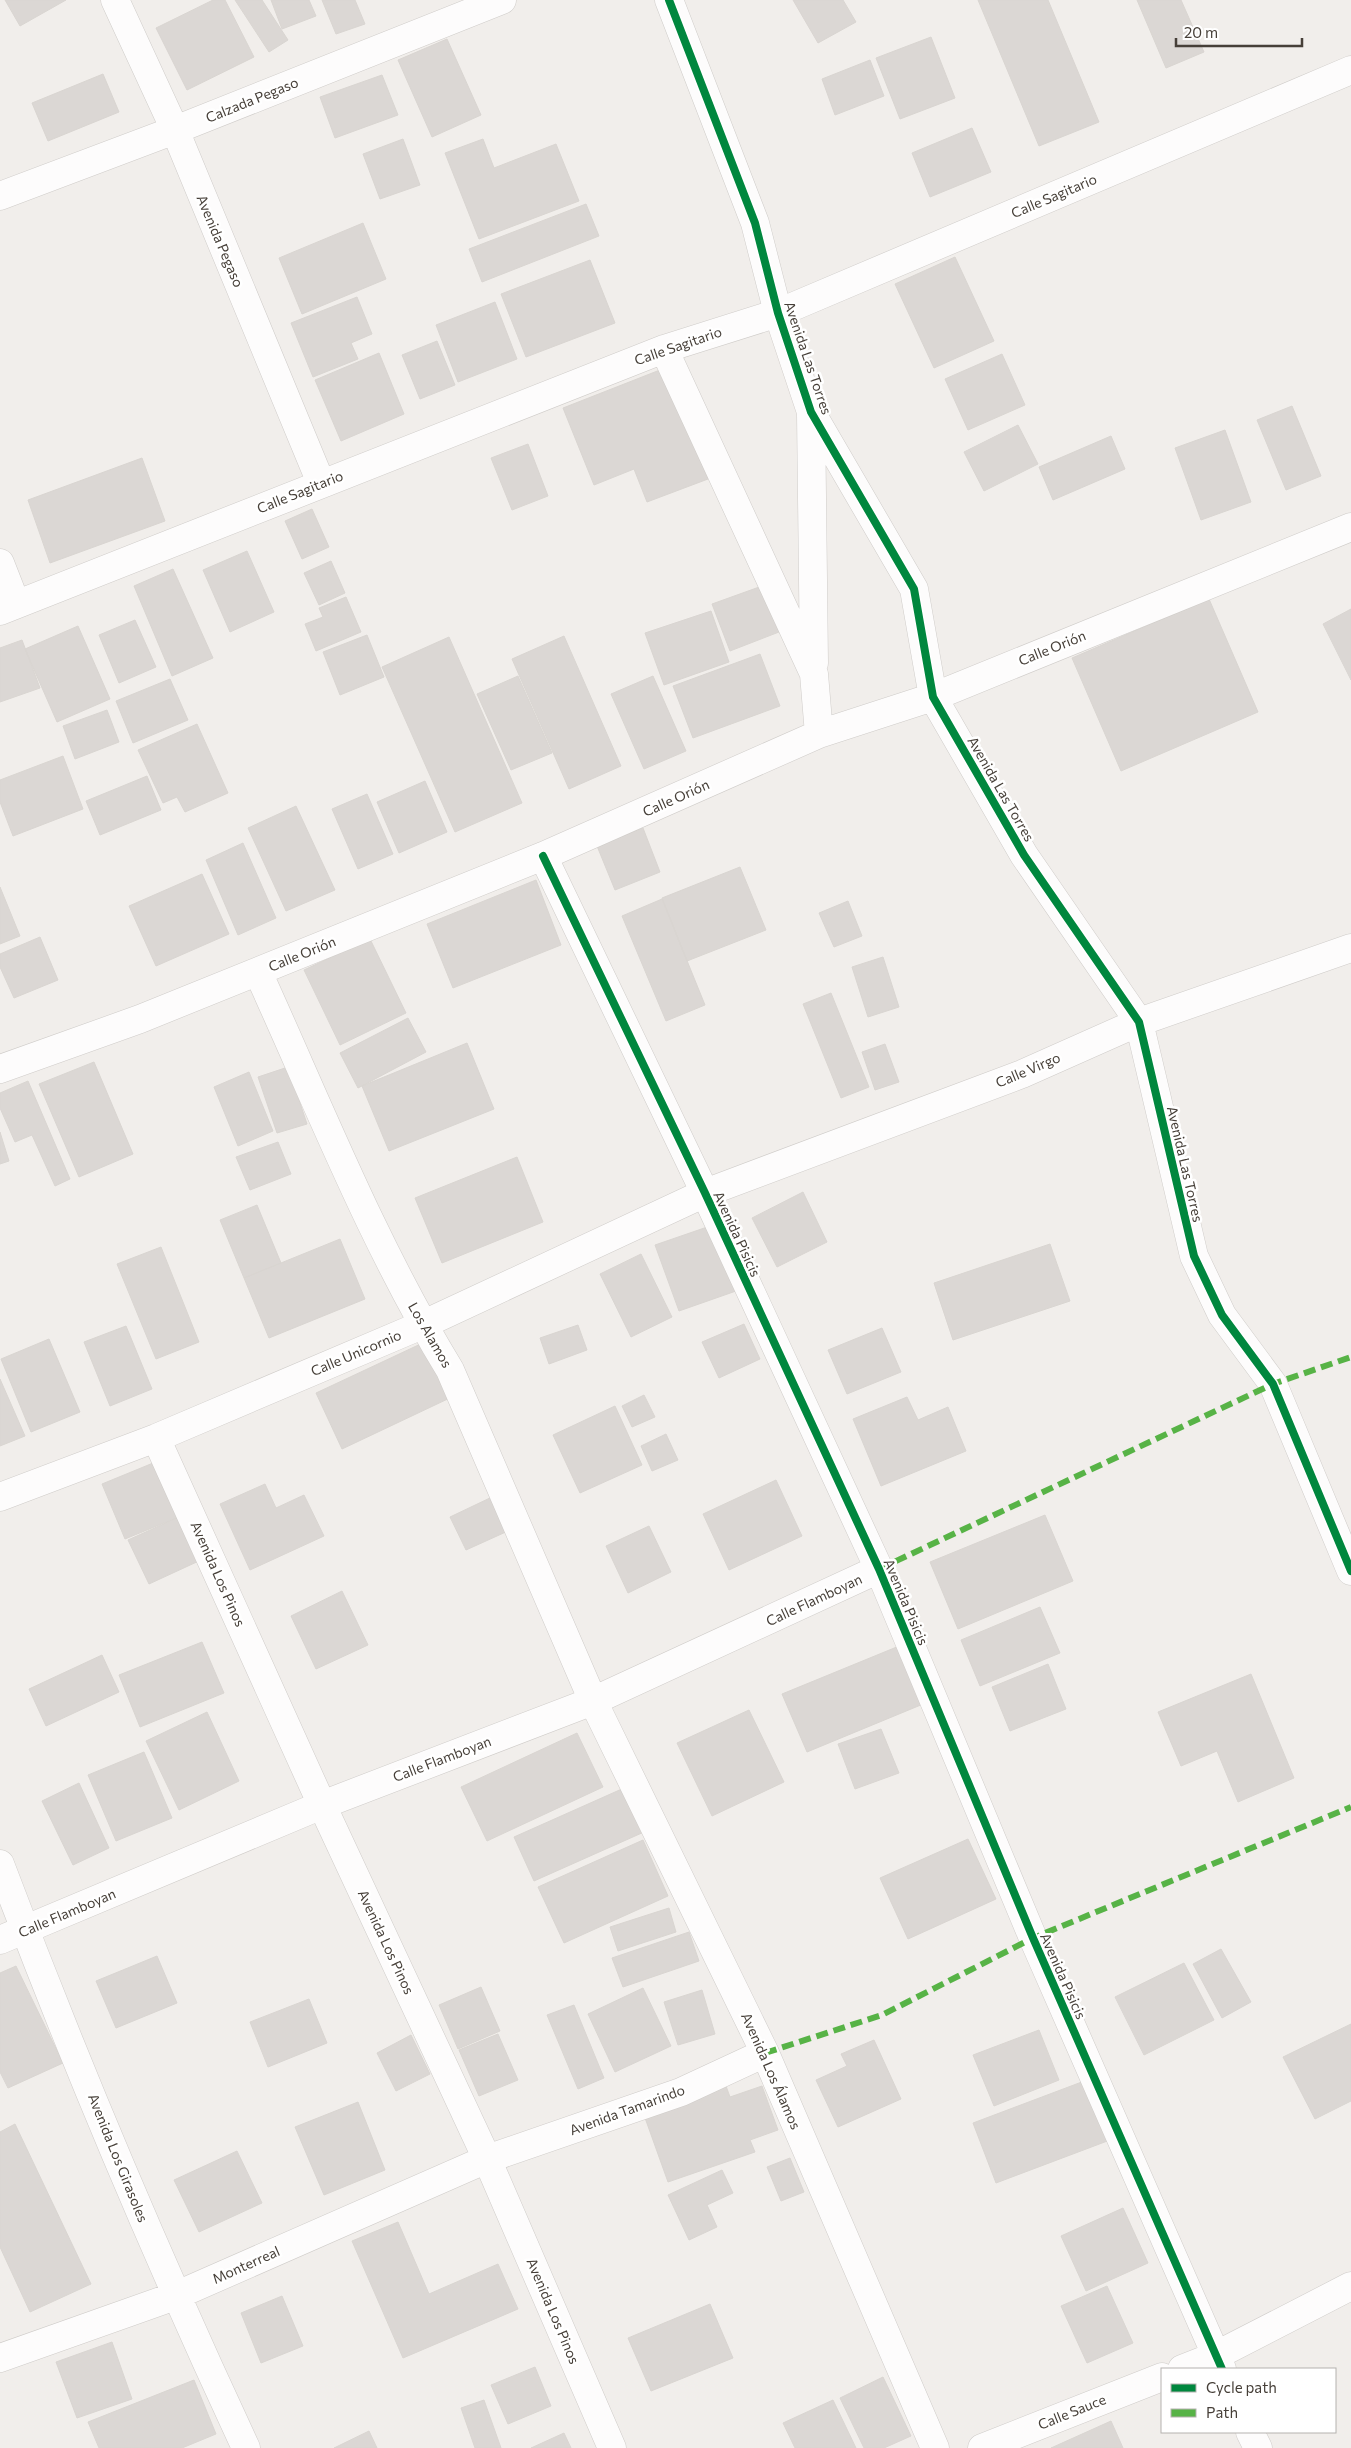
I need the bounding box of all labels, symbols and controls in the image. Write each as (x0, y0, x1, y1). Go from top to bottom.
scale bar (1176, 15, 1302, 47)
text: 20 m (1184, 23, 1218, 41)
street label: Calzada Pegaso (203, 73, 301, 126)
street label: Calle Sagitario (1008, 170, 1099, 221)
street label: Avenida Pegaso (193, 192, 248, 290)
street label: Avenida Las Torres (781, 299, 836, 417)
street label: Calle Sagitario (632, 323, 724, 368)
street label: Calle Sagitario (254, 467, 345, 517)
street label: Calle Orión (1016, 626, 1088, 669)
street label: Avenida Las Torres (964, 733, 1038, 844)
street label: Calle Orión (640, 775, 712, 820)
street label: Calle Orión (266, 932, 338, 975)
street label: Calle Virgo (993, 1048, 1063, 1091)
street label: Avenida Las Torres (1164, 1104, 1207, 1224)
street label: Avenida Pisicis (710, 1188, 765, 1279)
street label: Los Alamos (405, 1299, 456, 1370)
street label: Calle Unicornio (308, 1326, 404, 1379)
street label: Avenida Los Pinos (188, 1519, 249, 1629)
street label: Avenida Pisicis (881, 1556, 932, 1648)
street label: Calle Flamboyan (763, 1570, 865, 1629)
street label: Calle Flamboyan (390, 1732, 493, 1785)
street label: Calle Flamboyan (16, 1884, 118, 1941)
street label: Avenida Los Pinos (355, 1887, 418, 1997)
street label: Avenida Pisicis (1037, 1930, 1090, 2021)
street label: Avenida Los Álamos (738, 2010, 805, 2132)
street label: Avenida Tamarindo (567, 2081, 687, 2138)
street label: Avenida Los Girasoles (85, 2091, 152, 2225)
street label: Monterreal (209, 2242, 282, 2287)
street label: Avenida Los Pinos (523, 2255, 583, 2366)
legend (1161, 2368, 1336, 2433)
text: Cycle path (1206, 2378, 1277, 2396)
street label: Calle Sauce (1035, 2390, 1108, 2433)
text: Path (1206, 2403, 1238, 2421)

